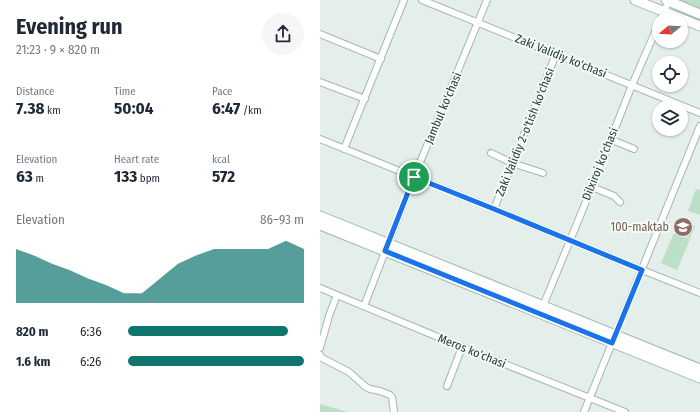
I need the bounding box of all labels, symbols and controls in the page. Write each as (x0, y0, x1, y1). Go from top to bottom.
north arrow (652, 12, 688, 48)
map controls (652, 12, 688, 136)
text: Evening run (16, 13, 123, 40)
button: share (262, 13, 304, 55)
street label: Zaki Validiy ko'chasi (513, 31, 609, 81)
text: 21:23 · 9 × 820 m (16, 42, 100, 57)
button: locate (652, 56, 688, 92)
street label: Zaki Validiy 2-o'tish ko'chasi (493, 66, 557, 198)
street label: Jambul ko'chasi (422, 70, 464, 146)
text: Distance (16, 85, 55, 98)
text: Time (114, 85, 136, 98)
text: Pace (212, 85, 233, 98)
text: 7.38 (16, 98, 44, 119)
text: 50:04 (114, 98, 154, 119)
text: 6:47 (212, 98, 240, 119)
button: layers (652, 100, 688, 136)
text: km (44, 104, 61, 117)
text: /km (240, 104, 262, 117)
street label: Dilxiroj ko‘chasi (579, 126, 621, 202)
text: Elevation (16, 153, 57, 166)
text: Heart rate (114, 153, 159, 166)
text: kcal (212, 153, 230, 166)
pin (397, 160, 431, 194)
text: 63 (16, 166, 33, 187)
text: 133 (114, 166, 137, 187)
text: 572 (212, 166, 235, 187)
icon: arrive (403, 166, 425, 188)
text: m (33, 172, 44, 185)
text: bpm (137, 172, 160, 185)
text: Elevation (16, 212, 65, 227)
text: 86–93 m (260, 212, 304, 227)
school or university icon: 100-maktab (672, 216, 694, 238)
place label: 100-maktab (611, 220, 669, 234)
text: 820 m (16, 324, 49, 339)
text: 6:36 (80, 324, 102, 339)
street label: Meros ko‘chasi (436, 331, 508, 371)
text: 1.6 km (16, 354, 50, 369)
text: 6:26 (80, 354, 101, 369)

